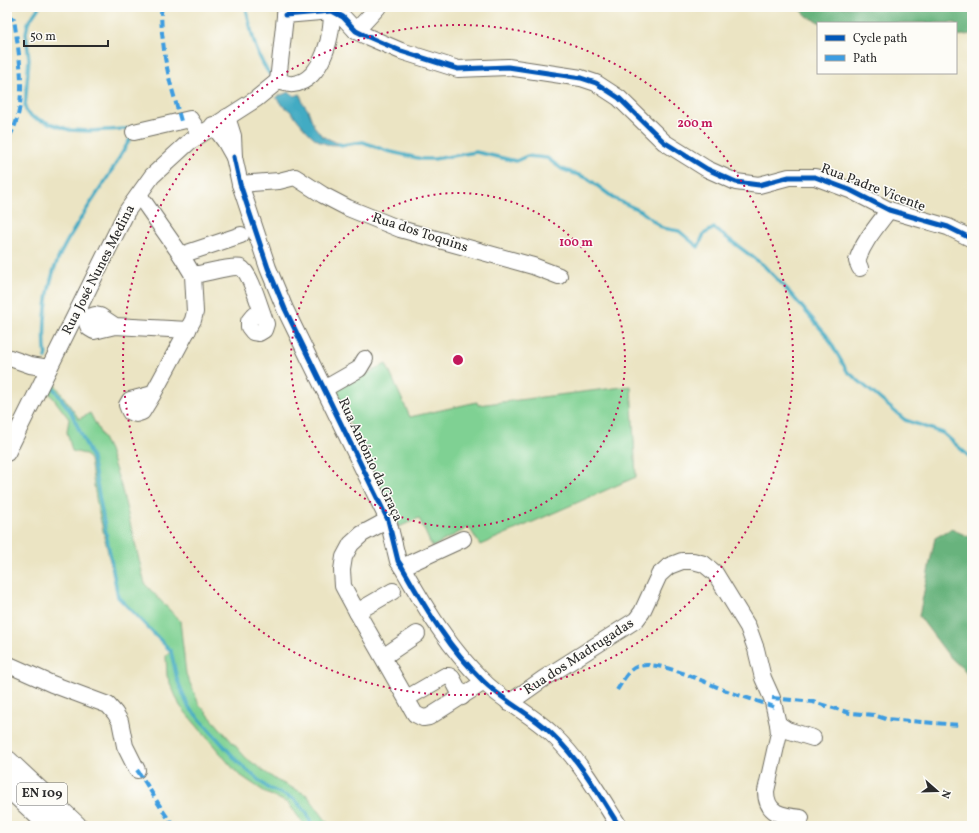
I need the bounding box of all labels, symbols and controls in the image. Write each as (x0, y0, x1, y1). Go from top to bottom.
scale bar (24, 22, 108, 48)
legend (817, 22, 957, 74)
text: 50 m (30, 29, 56, 45)
text: Cycle path (853, 31, 908, 47)
text: Path (853, 51, 877, 67)
text: 200 m (677, 116, 713, 132)
street label: Rua Padre Vicente (818, 159, 929, 217)
street label: Rua José Nunes Medina (58, 202, 140, 338)
street label: Rua dos Toquins (370, 209, 470, 257)
text: 100 m (559, 235, 593, 251)
centre of rings (451, 353, 465, 367)
street label: Rua António da Graça (333, 395, 407, 525)
street label: Rua dos Madrugadas (520, 614, 638, 700)
north arrow (917, 771, 957, 811)
road number: EN 109 (17, 783, 67, 805)
text: N (937, 788, 953, 800)

